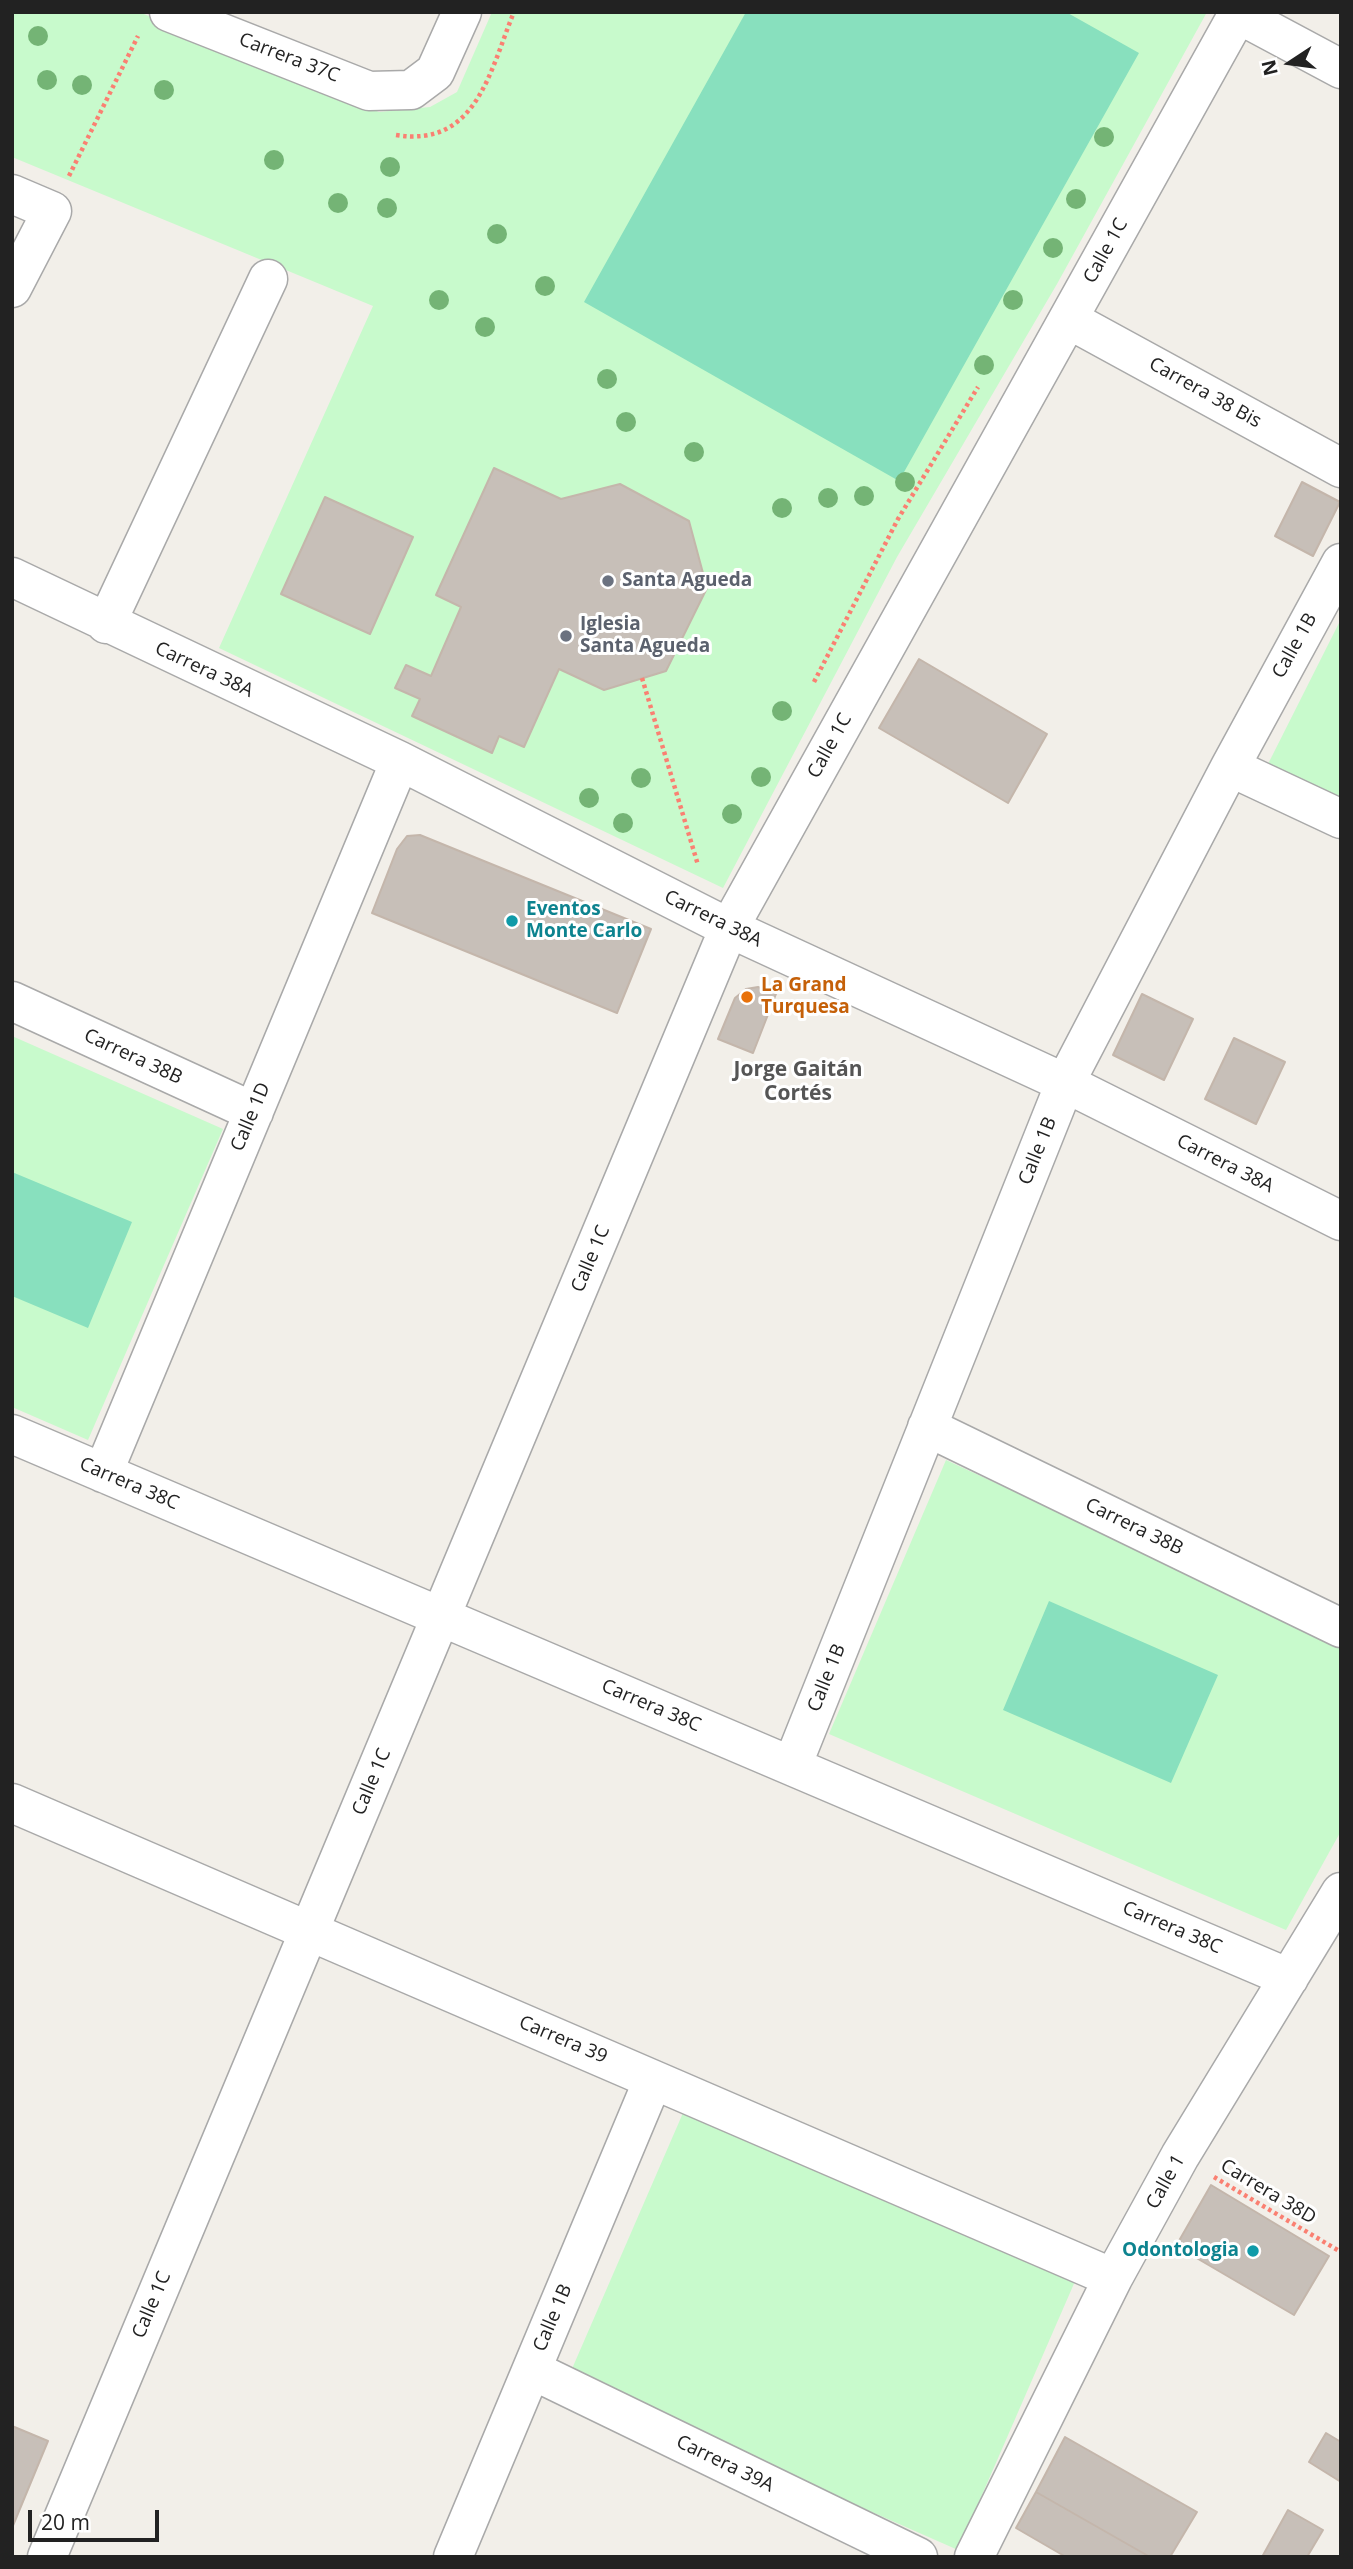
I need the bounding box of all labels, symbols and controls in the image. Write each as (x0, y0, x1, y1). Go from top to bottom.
street label: Carrera 37C (236, 28, 342, 88)
north arrow (1255, 28, 1325, 98)
text: N (1255, 57, 1284, 78)
street label: Calle 1C (1079, 215, 1133, 287)
street label: Carrera 38 Bis (1145, 353, 1265, 433)
place label: Santa Agueda (622, 570, 752, 592)
marker: Santa Agueda (600, 573, 616, 589)
street label: Calle 1B (1268, 609, 1322, 683)
place label: Iglesia Santa Agueda (580, 614, 710, 658)
marker: Iglesia Santa Agueda (558, 628, 574, 644)
street label: Carrera 38A (151, 637, 257, 703)
street label: Calle 1C (803, 710, 857, 782)
street label: Carrera 38A (660, 886, 766, 952)
place label: Eventos Monte Carlo (526, 899, 642, 943)
marker: Eventos Monte Carlo (504, 913, 520, 929)
place label: La Grand Turquesa (761, 975, 850, 1019)
marker: La Grand Turquesa (739, 989, 755, 1005)
street label: Carrera 38B (80, 1024, 186, 1090)
district label: Jorge Gaitán Cortés (733, 1057, 863, 1107)
street label: Calle 1D (226, 1079, 276, 1155)
street label: Calle 1B (1014, 1114, 1062, 1188)
street label: Carrera 38A (1173, 1130, 1277, 1198)
street label: Calle 1C (567, 1222, 615, 1296)
street label: Carrera 38C (76, 1453, 182, 1515)
street label: Carrera 38B (1081, 1494, 1187, 1560)
street label: Calle 1B (803, 1641, 851, 1715)
street label: Carrera 38C (598, 1675, 704, 1737)
street label: Calle 1C (348, 1745, 396, 1819)
street label: Carrera 38C (1119, 1897, 1225, 1959)
street label: Carrera 39 (515, 2011, 611, 2069)
street label: Calle 1 (1142, 2151, 1190, 2213)
street label: Carrera 38D (1216, 2155, 1320, 2229)
place label: Odontologia (1122, 2240, 1239, 2262)
marker: Odontologia (1245, 2243, 1261, 2259)
street label: Calle 1C (128, 2268, 176, 2342)
street label: Calle 1B (529, 2281, 577, 2355)
street label: Carrera 39A (672, 2431, 778, 2497)
scale bar (32, 2496, 163, 2540)
text: 20 m (41, 2508, 90, 2536)

